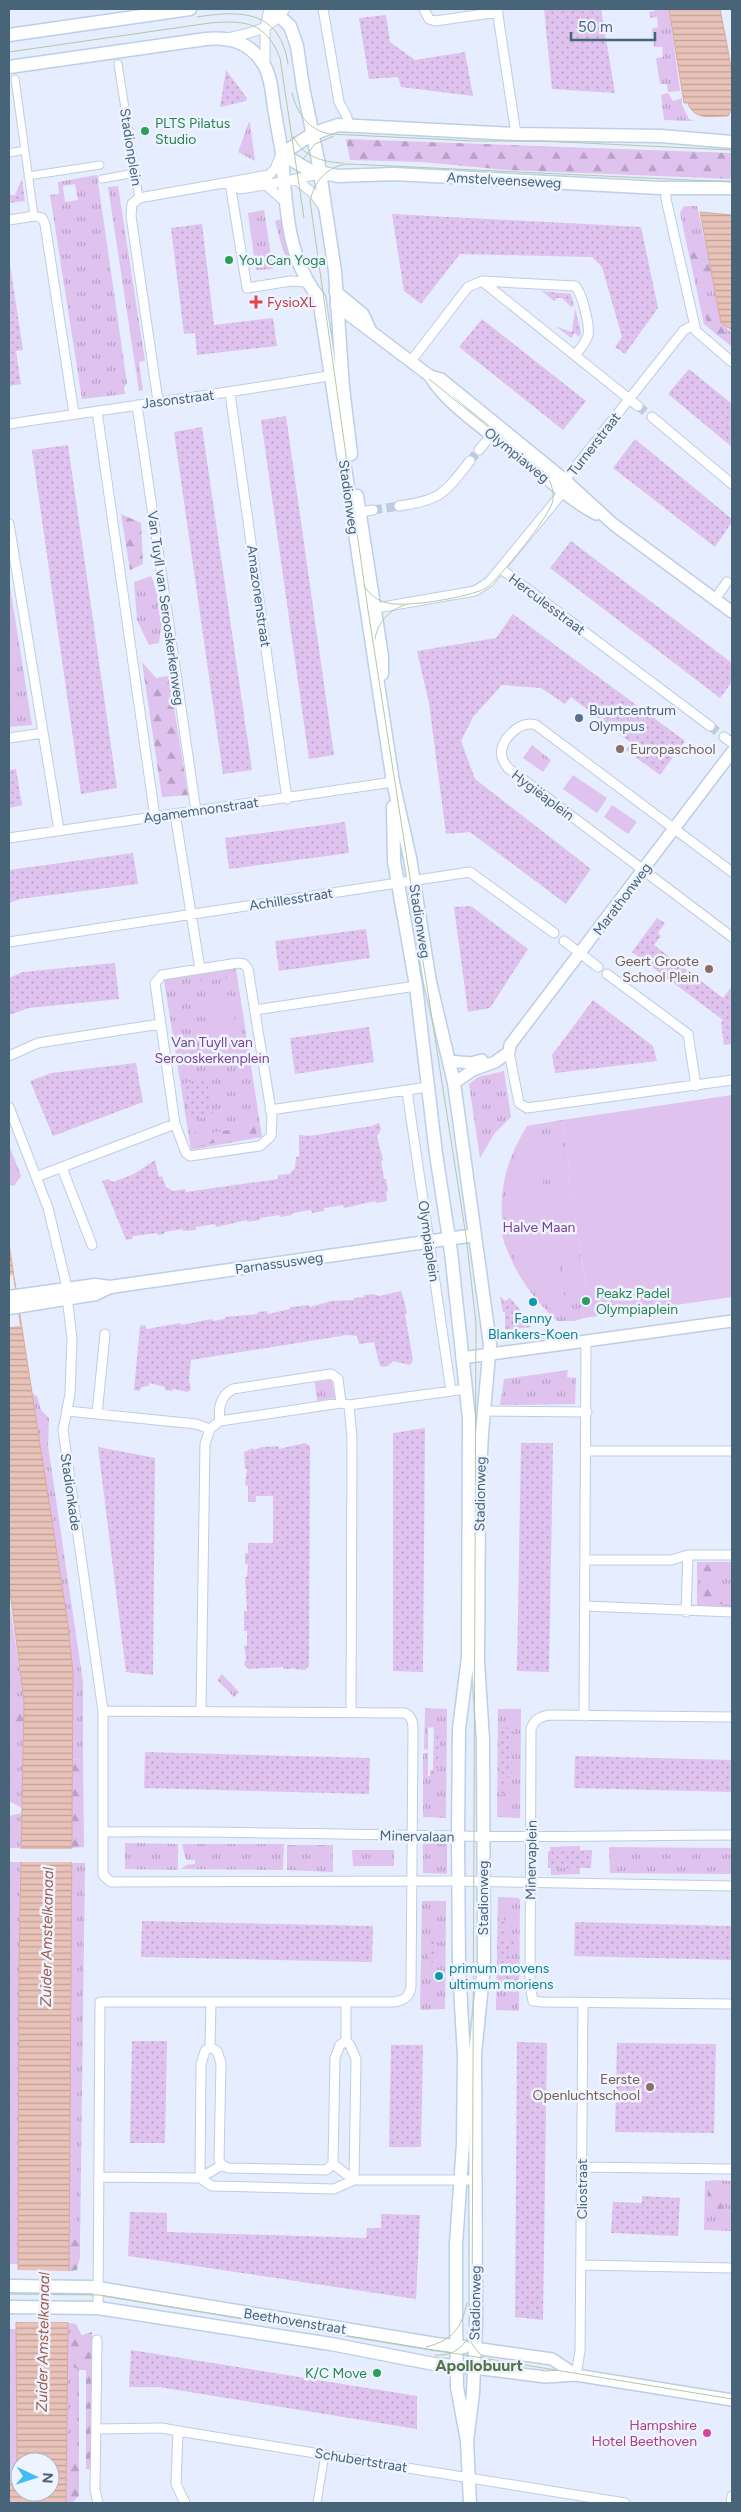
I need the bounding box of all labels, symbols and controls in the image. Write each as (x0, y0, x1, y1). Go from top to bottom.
scale bar (571, 10, 655, 42)
text: 50 m (578, 18, 613, 36)
street label: Stadionplein (116, 107, 145, 187)
place label: PLTS Pilatus Studio (155, 115, 230, 148)
marker: PLTS Pilatus Studio (139, 125, 151, 137)
street label: Amstelveenseweg (446, 169, 562, 192)
place label: You Can Yoga (239, 252, 326, 269)
marker: You Can Yoga (223, 254, 235, 266)
place label: FysioXL (267, 294, 316, 311)
marker: FysioXL (249, 295, 263, 309)
street label: Jasonstraat (141, 387, 215, 412)
street label: Turnerstraat (564, 409, 624, 479)
street label: Olympiaweg (481, 424, 553, 487)
street label: Stadionweg (335, 459, 362, 535)
street label: Van Tuyll van Serooskerkenweg (143, 510, 188, 706)
street label: Amazonenstraat (243, 544, 274, 648)
street label: Herculesstraat (505, 570, 588, 639)
place label: Buurtcentrum Olympus (589, 702, 676, 735)
marker: Buurtcentrum Olympus (573, 712, 585, 724)
place label: Europaschool (630, 741, 716, 758)
marker: Europaschool (614, 743, 626, 755)
street label: Hygiëaplein (508, 766, 578, 825)
street label: Agamemnonstraat (142, 794, 260, 827)
street label: Marathonweg (590, 860, 655, 939)
street label: Stadionweg (405, 883, 434, 959)
street label: Achillesstraat (248, 884, 334, 914)
place label: Geert Groote School Plein (615, 953, 699, 986)
marker: Geert Groote School Plein (703, 963, 715, 975)
park label: Van Tuyll van Serooskerkenplein (155, 1034, 270, 1067)
street label: Olympiaplein (414, 1199, 443, 1283)
park label: Halve Maan (503, 1219, 576, 1236)
street label: Parnassusweg (234, 1249, 324, 1278)
place label: Peakz Padel Olympiaplein (596, 1285, 678, 1318)
marker: Peakz Padel Olympiaplein (580, 1295, 592, 1307)
marker: Fanny Blankers-Koen (527, 1296, 539, 1308)
place label: Fanny Blankers-Koen (488, 1310, 578, 1343)
street label: Stadionkade (57, 1452, 84, 1532)
street label: Stadionweg (471, 1456, 490, 1532)
street label: Minervaplein (522, 1820, 541, 1900)
street label: Minervalaan (379, 1827, 455, 1846)
street label: Stadionweg (475, 1861, 492, 1935)
water label: Zuider Amstelkanaal (37, 1866, 57, 2007)
place label: primum movens ultimum moriens (449, 1960, 554, 1993)
marker: primum movens ultimum moriens (433, 1970, 445, 1982)
place label: Eerste Openluchtschool (533, 2071, 640, 2104)
marker: Eerste Openluchtschool (644, 2081, 656, 2093)
street label: Cliostraat (574, 2159, 591, 2219)
street label: Stadionweg (466, 2265, 485, 2341)
water label: Zuider Amstelkanaal (33, 2271, 53, 2412)
street label: Beethovenstraat (242, 2305, 347, 2338)
district label: Apollobuurt (435, 2356, 523, 2375)
place label: K/C Move (305, 2365, 367, 2382)
marker: K/C Move (371, 2367, 383, 2379)
place label: Hampshire Hotel Beethoven (591, 2417, 697, 2450)
marker: Hampshire Hotel Beethoven (701, 2427, 713, 2439)
street label: Schubertstraat (313, 2445, 409, 2476)
north arrow (10, 2452, 60, 2502)
text: N (39, 2472, 56, 2484)

